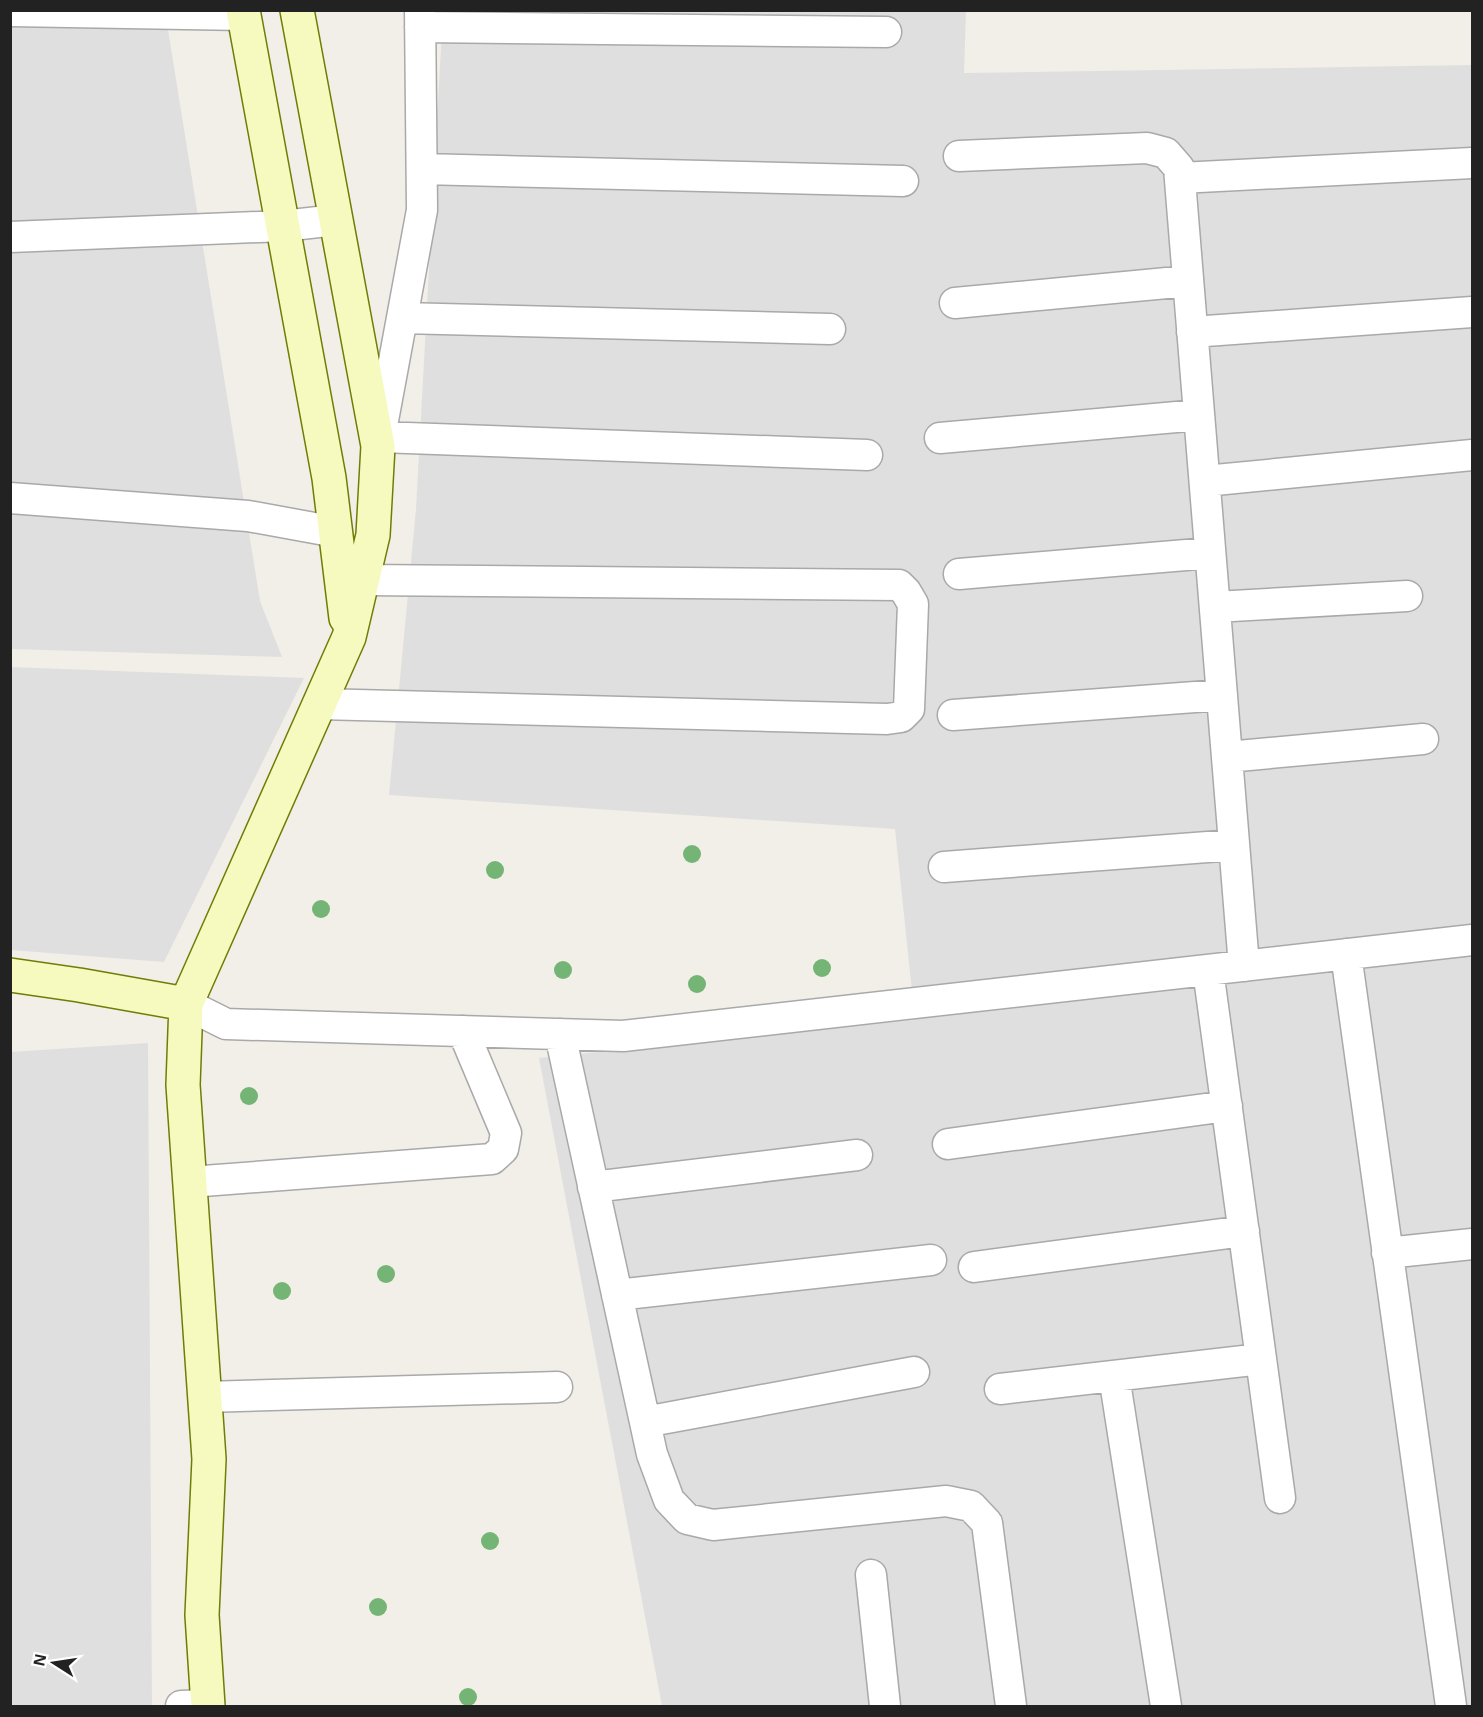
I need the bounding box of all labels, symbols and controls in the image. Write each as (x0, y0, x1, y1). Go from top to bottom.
north arrow (24, 1633, 84, 1693)
text: N (30, 1653, 49, 1667)

